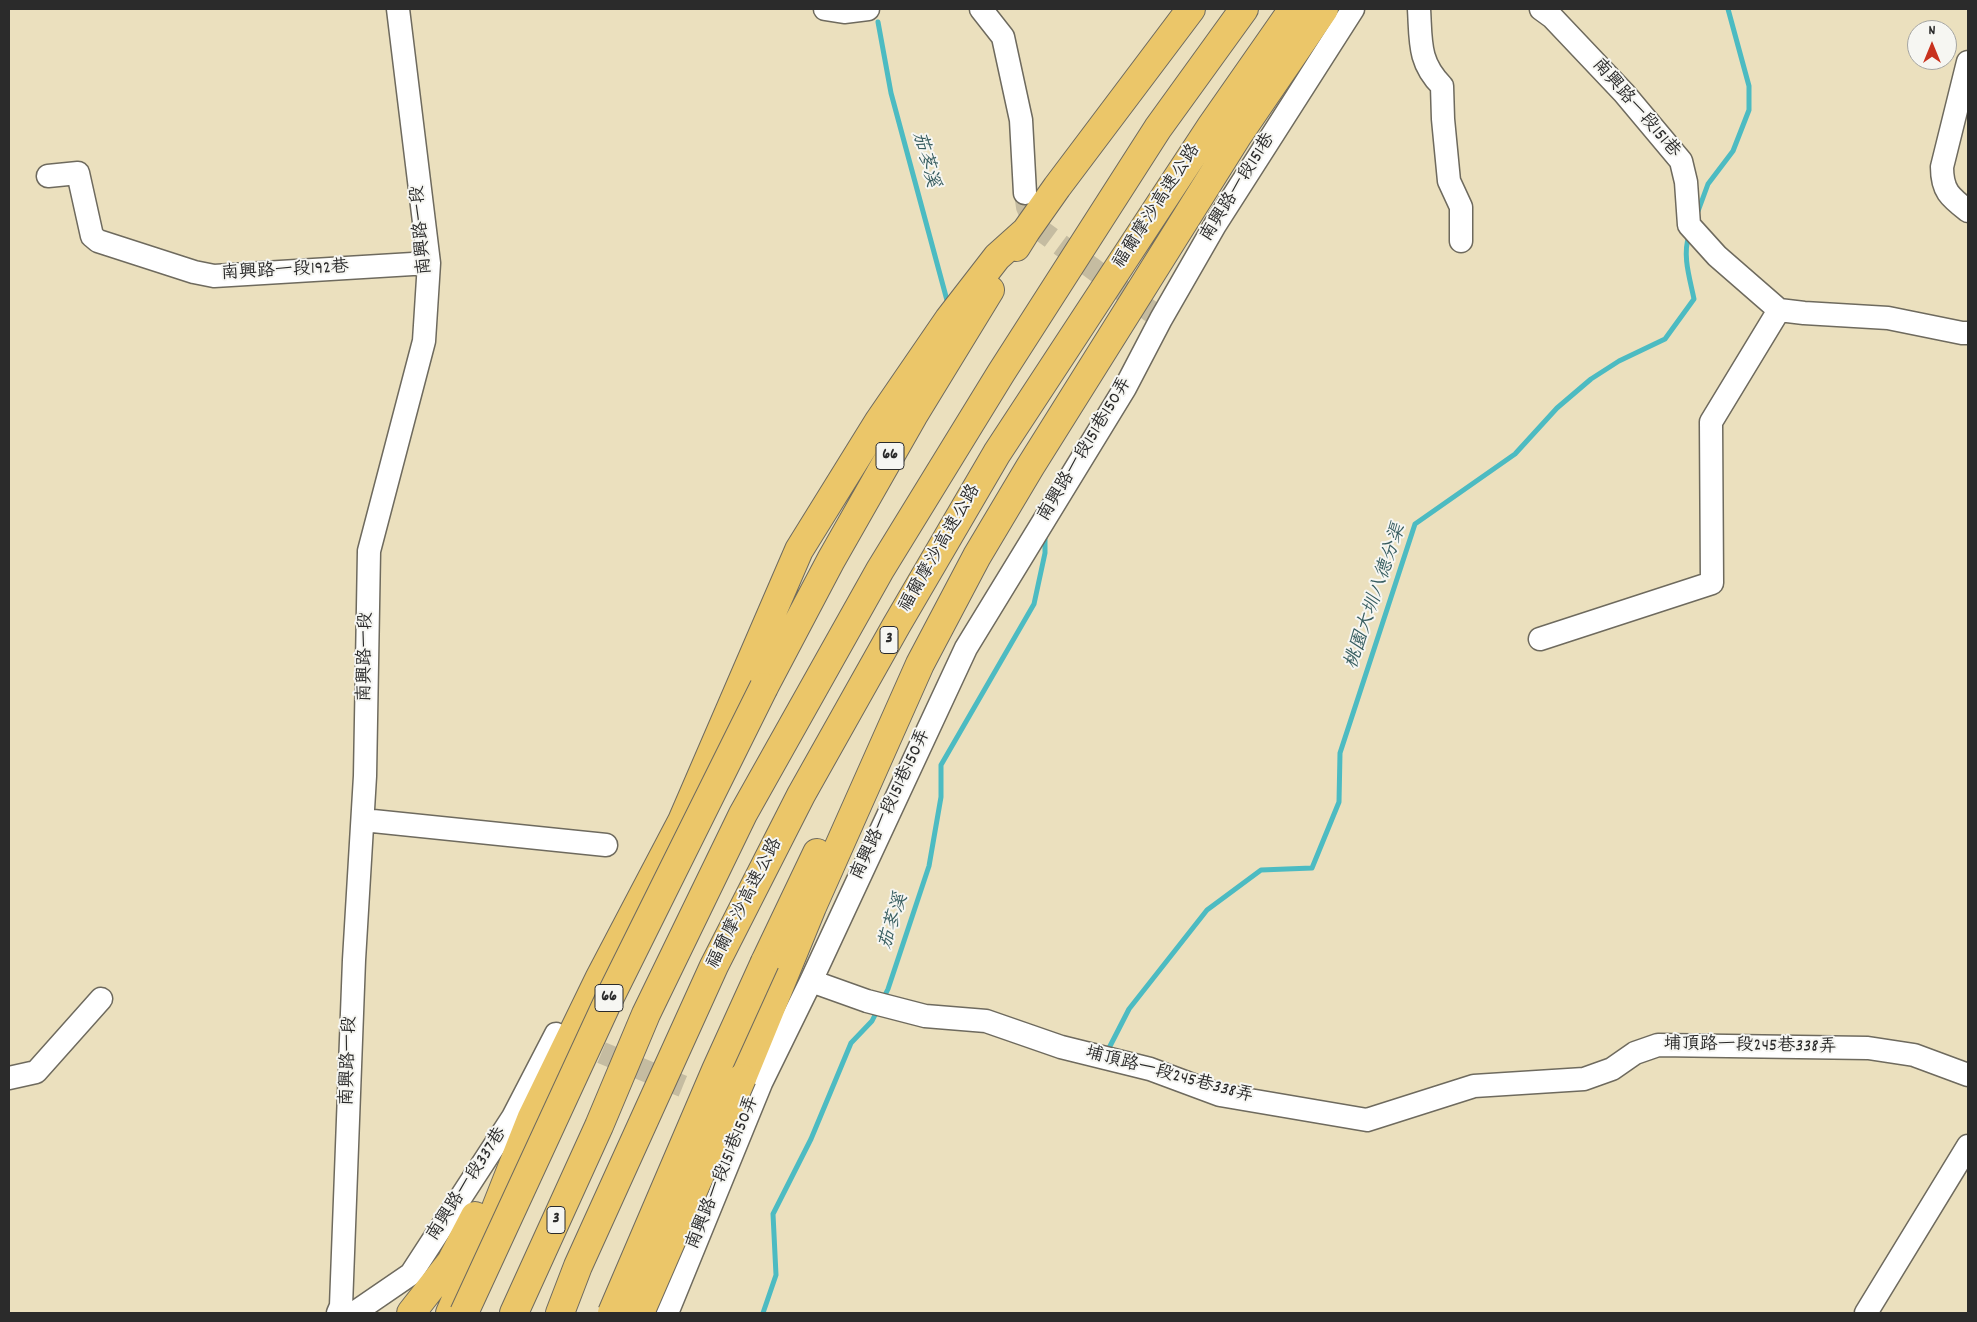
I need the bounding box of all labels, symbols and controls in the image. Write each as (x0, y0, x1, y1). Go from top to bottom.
north arrow (1907, 20, 1957, 70)
text: N (1929, 21, 1935, 41)
street label: 南興路一段151巷 (1586, 55, 1684, 163)
water label: 茄苳溪 (906, 130, 942, 190)
street label: 南興路一段151巷 (1197, 130, 1281, 246)
street label: 福爾摩沙高速公路 (1110, 141, 1206, 273)
street label: 南興路一段 (408, 184, 438, 276)
street label: 南興路一段192巷 (220, 258, 350, 286)
street label: 南興路一段151巷150弄 (1034, 374, 1138, 526)
road number: 66 (876, 442, 904, 470)
street label: 福爾摩沙高速公路 (896, 481, 986, 617)
water label: 桃園大圳八德分渠 (1341, 521, 1413, 673)
street label: 南興路一段 (355, 612, 379, 702)
road number: 3 (880, 626, 898, 654)
street label: 南興路一段151巷150弄 (847, 726, 937, 884)
street label: 福爾摩沙高速公路 (704, 835, 788, 973)
water label: 茄苳溪 (875, 891, 915, 953)
road number: 66 (595, 984, 623, 1011)
street label: 南興路一段 (338, 1016, 362, 1106)
street label: 埔頂路一段245巷338弄 (1663, 1035, 1837, 1059)
street label: 埔頂路一段245巷338弄 (1083, 1043, 1255, 1109)
street label: 南興路一段151巷150弄 (683, 1093, 765, 1253)
street label: 南興路一段337巷 (423, 1124, 513, 1246)
road number: 3 (547, 1206, 565, 1234)

